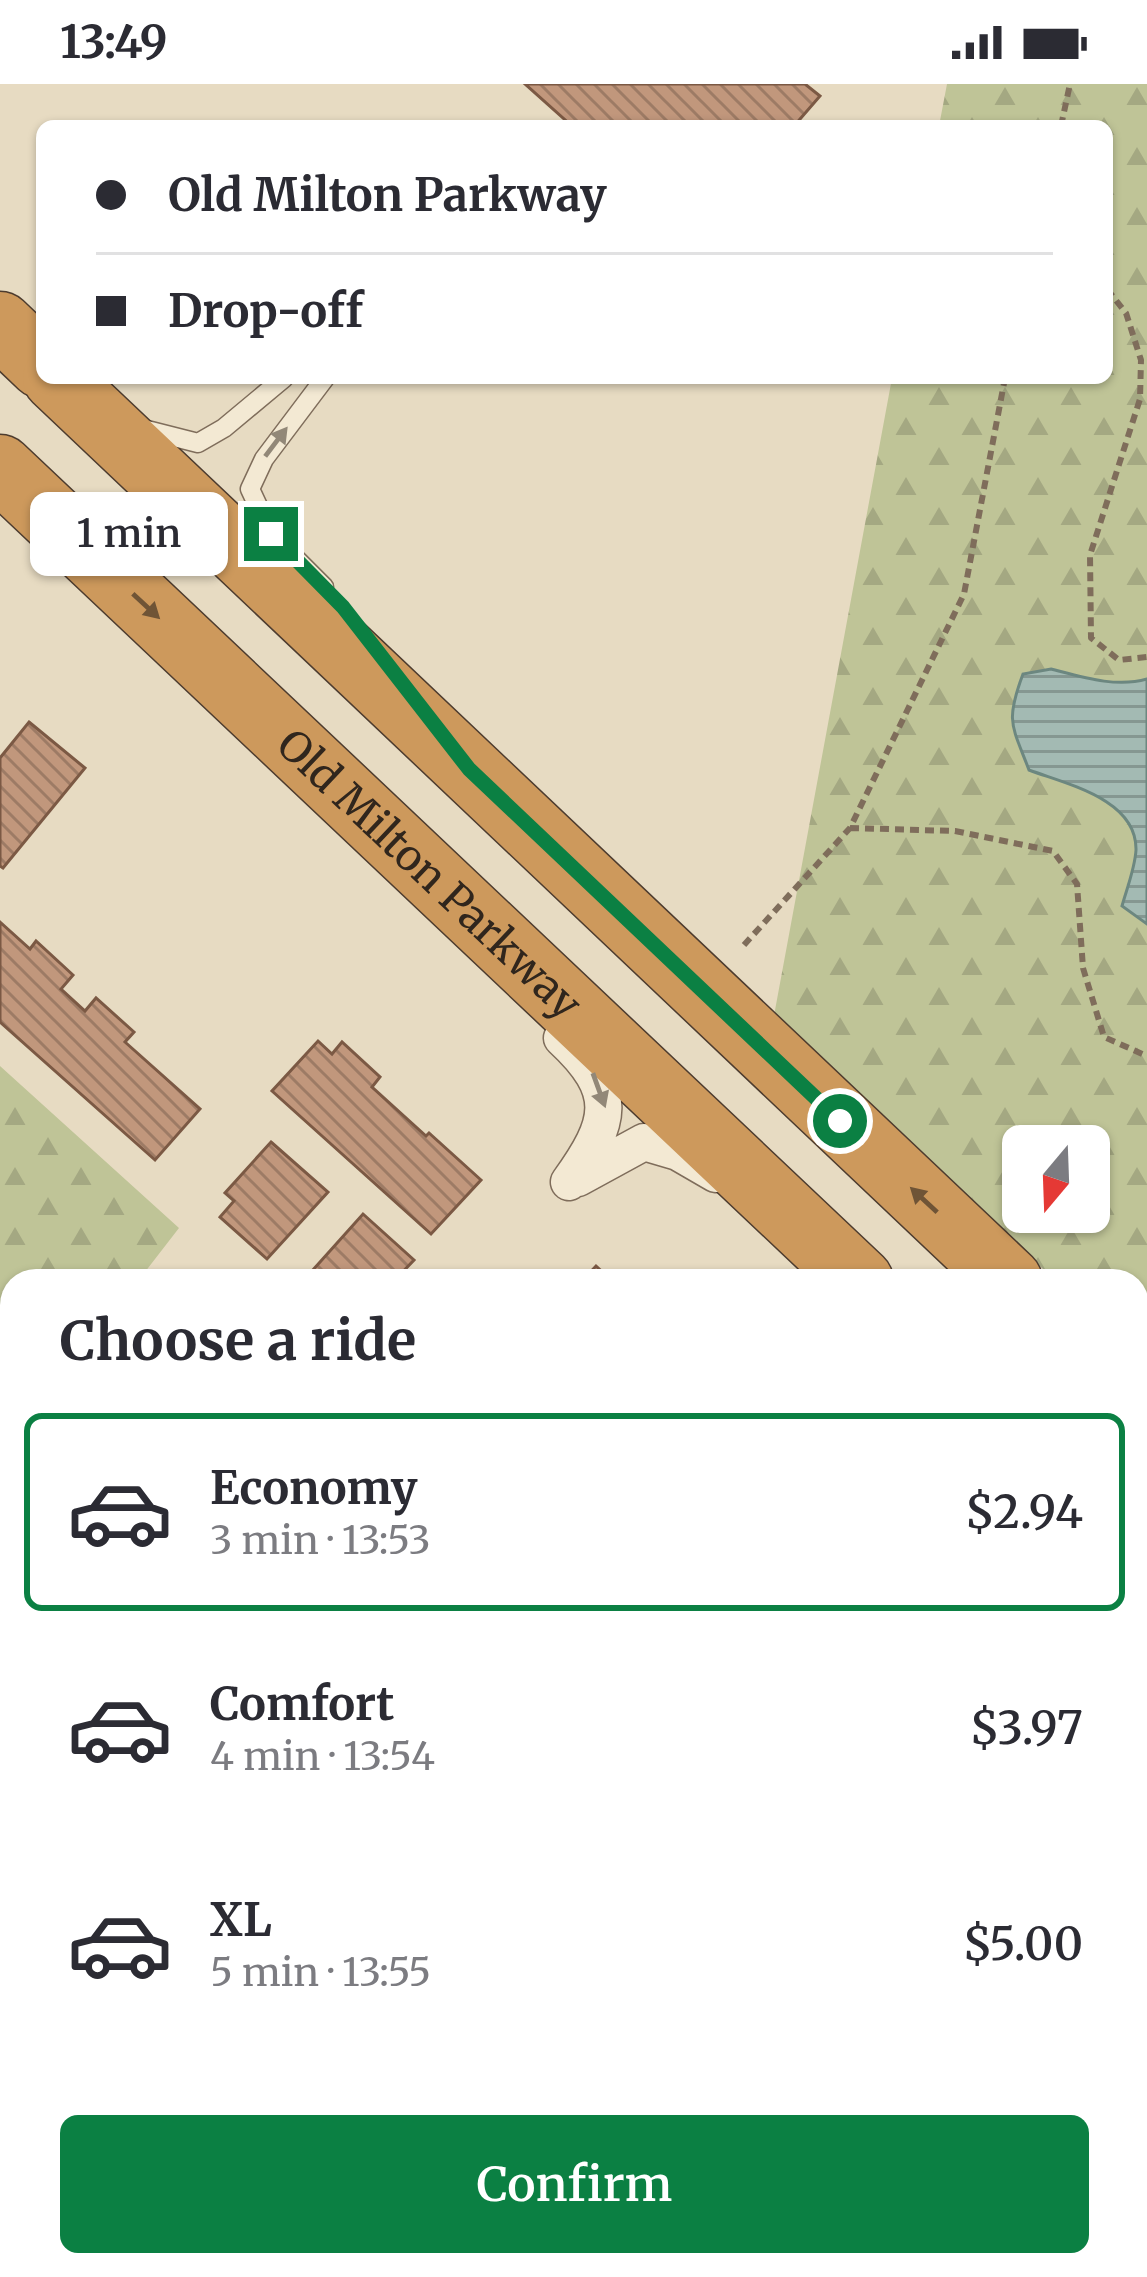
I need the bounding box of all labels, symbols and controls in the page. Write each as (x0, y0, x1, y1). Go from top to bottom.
text: 13:49 (60, 14, 167, 70)
text: Old Milton Parkway (168, 167, 607, 223)
text: Drop-off (168, 283, 363, 339)
one-way arrow (264, 427, 288, 458)
callout: 1 min (31, 492, 229, 576)
route end (244, 507, 298, 561)
text: 1 min (77, 509, 181, 558)
one-way arrow (132, 592, 161, 619)
street label: Old Milton Parkway (267, 718, 593, 1030)
one-way arrow (591, 1072, 609, 1108)
route start (813, 1094, 867, 1148)
north arrow (1002, 1125, 1110, 1233)
map controls (1002, 1125, 1110, 1233)
one-way arrow (910, 1187, 939, 1215)
text: Choose a ride (60, 1307, 416, 1375)
icon: car (66, 1458, 174, 1566)
text: Economy (210, 1460, 418, 1516)
text: $2.94 (965, 1484, 1083, 1540)
text: 3 min · 13:53 (210, 1516, 431, 1565)
icon: car (66, 1674, 174, 1782)
text: Comfort (210, 1676, 394, 1732)
text: $3.97 (969, 1700, 1083, 1756)
text: 4 min · 13:54 (210, 1732, 435, 1781)
icon: car (66, 1890, 174, 1998)
text: XL (210, 1892, 272, 1948)
text: $5.00 (963, 1916, 1083, 1972)
text: 5 min · 13:55 (210, 1948, 431, 1997)
button: Confirm (60, 2115, 1089, 2253)

